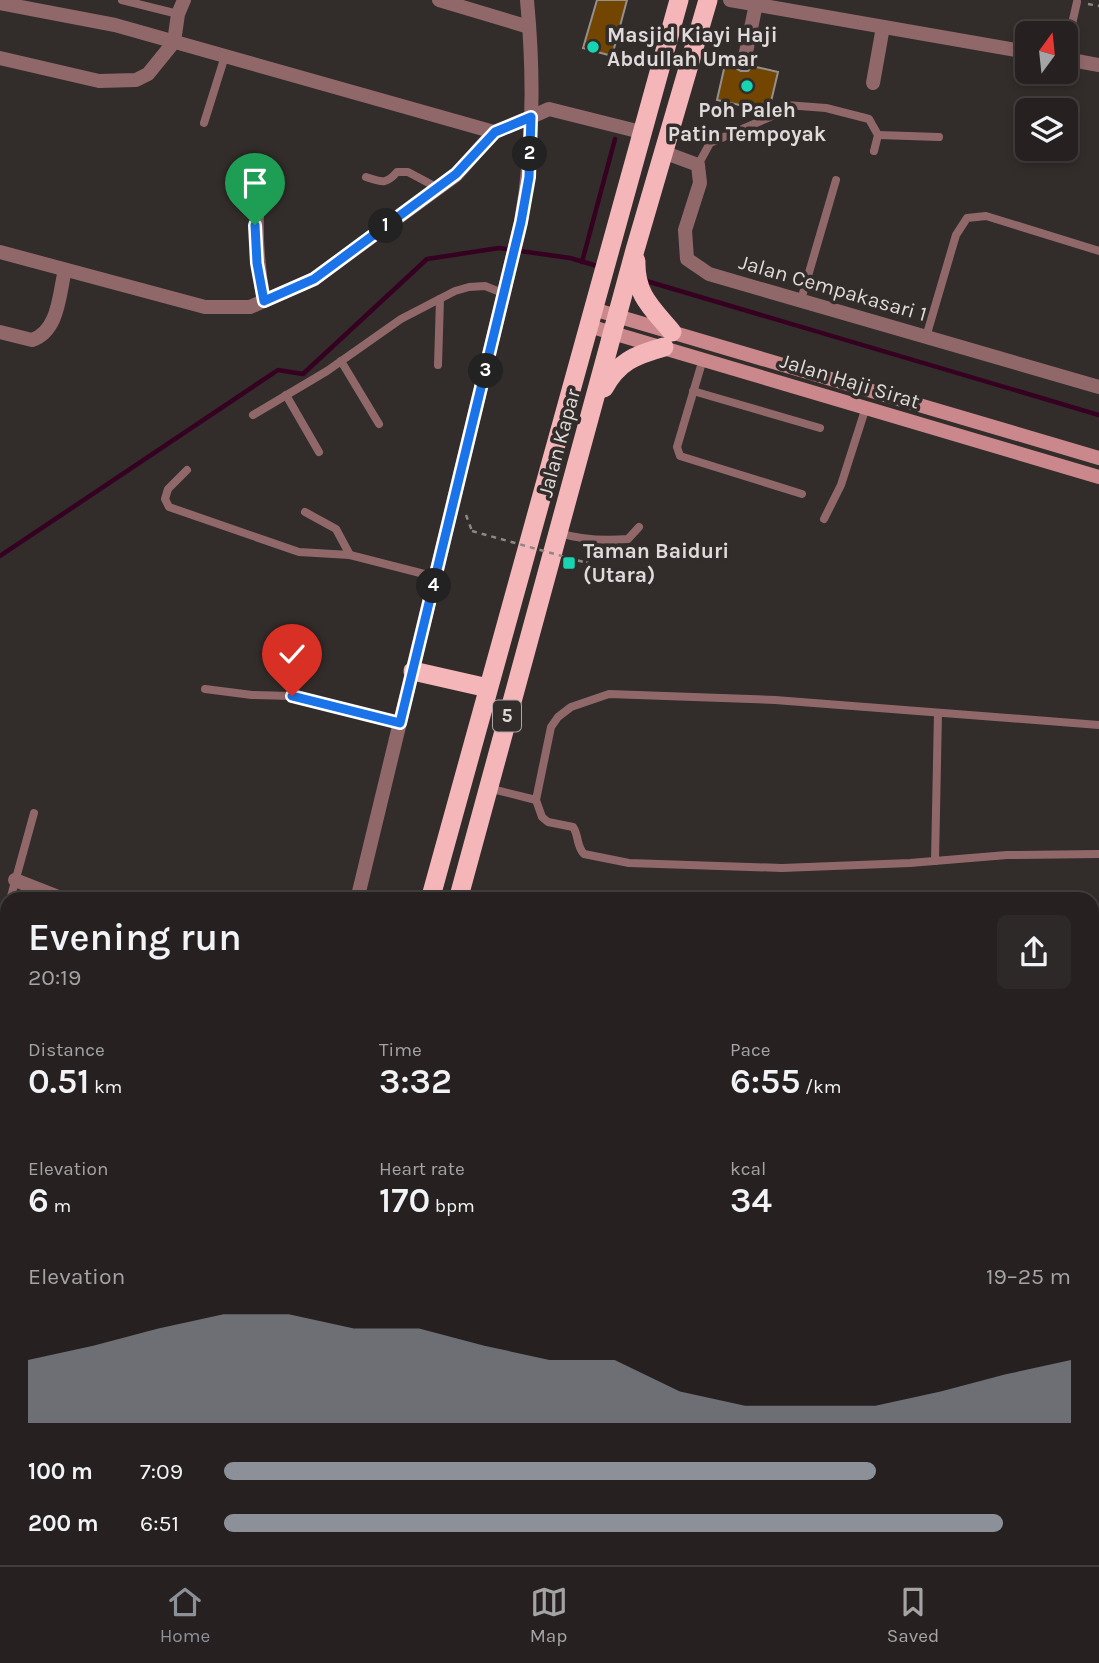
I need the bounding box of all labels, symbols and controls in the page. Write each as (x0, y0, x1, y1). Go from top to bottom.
north arrow (1015, 21, 1078, 84)
map controls (1015, 21, 1078, 161)
place label: Masjid Kiayi Haji Abdullah Umar (607, 23, 778, 71)
marker: Masjid Kiayi Haji Abdullah Umar (585, 39, 601, 55)
marker: Poh Paleh Patin Tempoyak (739, 78, 755, 94)
place label: Poh Paleh Patin Tempoyak (668, 98, 827, 146)
button: layers (1015, 98, 1078, 161)
pin: 2 (512, 136, 548, 172)
text: 2 (524, 142, 535, 164)
pin (225, 153, 285, 225)
icon: arrive (236, 164, 274, 202)
pin: 1 (368, 208, 404, 244)
text: 1 (382, 214, 389, 236)
street label: Jalan Cempakasari 1 (736, 250, 930, 326)
street label: Jalan Haji Sirat (777, 348, 923, 414)
pin: 3 (468, 354, 504, 388)
text: 3 (480, 359, 491, 381)
street label: Jalan Kapar (533, 386, 585, 500)
place label: Taman Baiduri (Utara) (583, 539, 729, 587)
marker: Taman Baiduri (Utara) (561, 555, 577, 571)
pin: 4 (416, 568, 452, 604)
text: 4 (428, 574, 439, 596)
pin (262, 624, 322, 696)
icon: check (273, 635, 311, 673)
road number: 5 (493, 701, 521, 732)
text: Evening run (28, 915, 242, 960)
button: share (997, 915, 1071, 989)
text: 20:19 (28, 964, 81, 991)
text: Distance (28, 1039, 105, 1061)
text: Time (379, 1039, 422, 1061)
text: Pace (730, 1039, 771, 1061)
text: 0.51 (28, 1061, 89, 1102)
text: 3:32 (379, 1061, 452, 1102)
text: 6:55 (730, 1061, 800, 1102)
text: km (89, 1076, 122, 1098)
text: /km (800, 1076, 842, 1098)
text: Elevation (28, 1158, 108, 1180)
text: Heart rate (379, 1158, 465, 1180)
text: kcal (730, 1158, 766, 1180)
text: 6 (28, 1180, 49, 1221)
text: 170 (379, 1180, 430, 1221)
text: 34 (730, 1180, 772, 1221)
text: m (49, 1195, 71, 1217)
text: bpm (430, 1195, 475, 1217)
text: Elevation (28, 1263, 125, 1290)
text: 19–25 m (986, 1263, 1071, 1290)
text: 100 m (28, 1458, 93, 1485)
text: 7:09 (140, 1458, 183, 1485)
text: 200 m (28, 1510, 99, 1537)
text: 6:51 (140, 1510, 179, 1537)
tab: Home (160, 1583, 210, 1647)
tab: Map (530, 1583, 568, 1647)
tab: Saved (887, 1583, 939, 1647)

